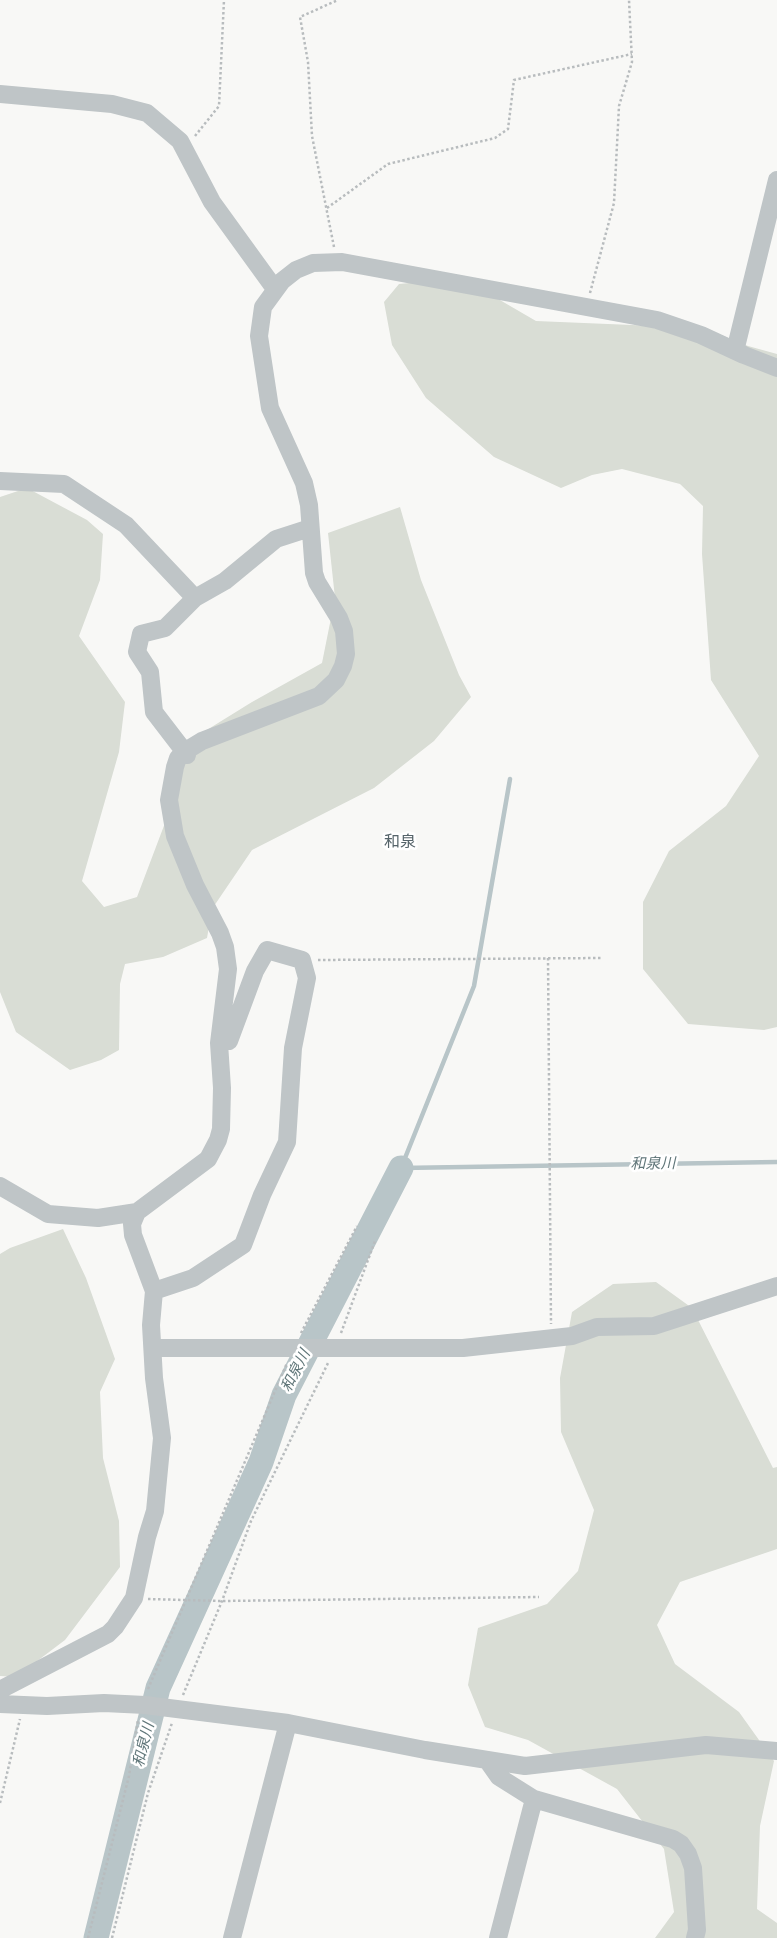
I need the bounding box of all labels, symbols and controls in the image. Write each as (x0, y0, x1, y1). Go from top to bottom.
district label: 和泉 (384, 832, 416, 852)
water label: 和泉川 (630, 1155, 676, 1173)
water label: 和泉川 (278, 1347, 314, 1395)
water label: 和泉川 (130, 1721, 158, 1769)

